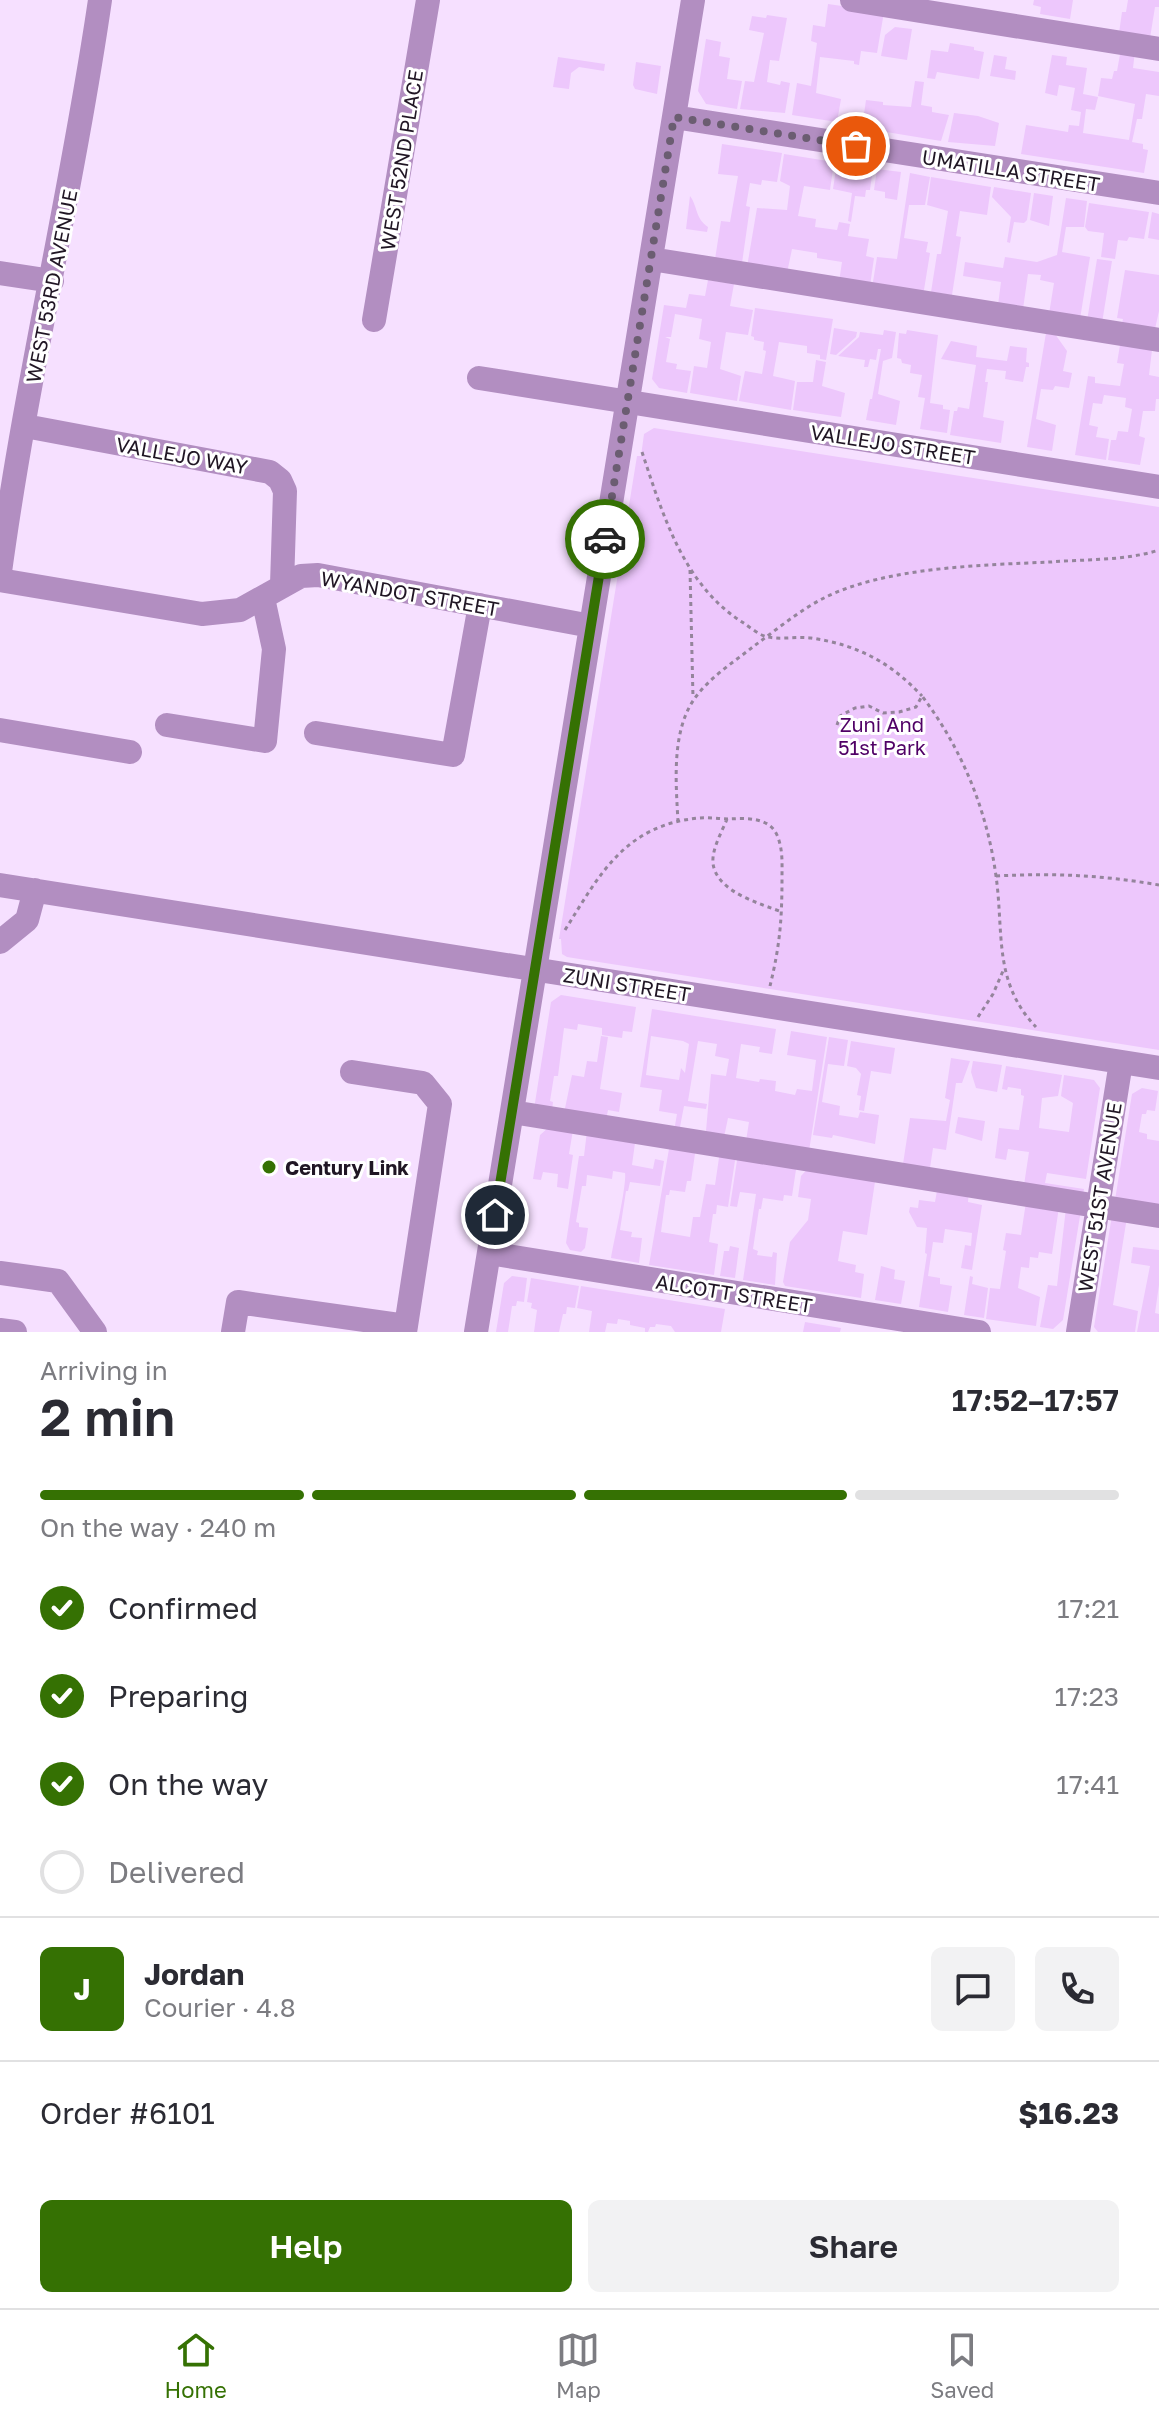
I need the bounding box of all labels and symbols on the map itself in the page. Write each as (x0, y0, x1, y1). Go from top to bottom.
street label: WEST 52ND PLACE (375, 68, 427, 252)
pin (822, 112, 890, 180)
street label: UMATILLA STREET (920, 144, 1102, 196)
street label: WEST 53RD AVENUE (20, 187, 82, 385)
street label: VALLEJO STREET (809, 419, 977, 469)
street label: VALLEJO WAY (114, 432, 250, 478)
courier (565, 499, 645, 579)
street label: WYANDOT STREET (319, 566, 501, 620)
park label: Zuni And 51st Park (838, 712, 926, 759)
street label: ZUNI STREET (562, 962, 692, 1006)
street label: WEST 51ST AVENUE (1072, 1100, 1126, 1294)
place label: Century Link (285, 1155, 409, 1179)
marker: Century Link (260, 1158, 278, 1176)
pin (461, 1181, 529, 1249)
street label: ALCOTT STREET (654, 1269, 814, 1317)

